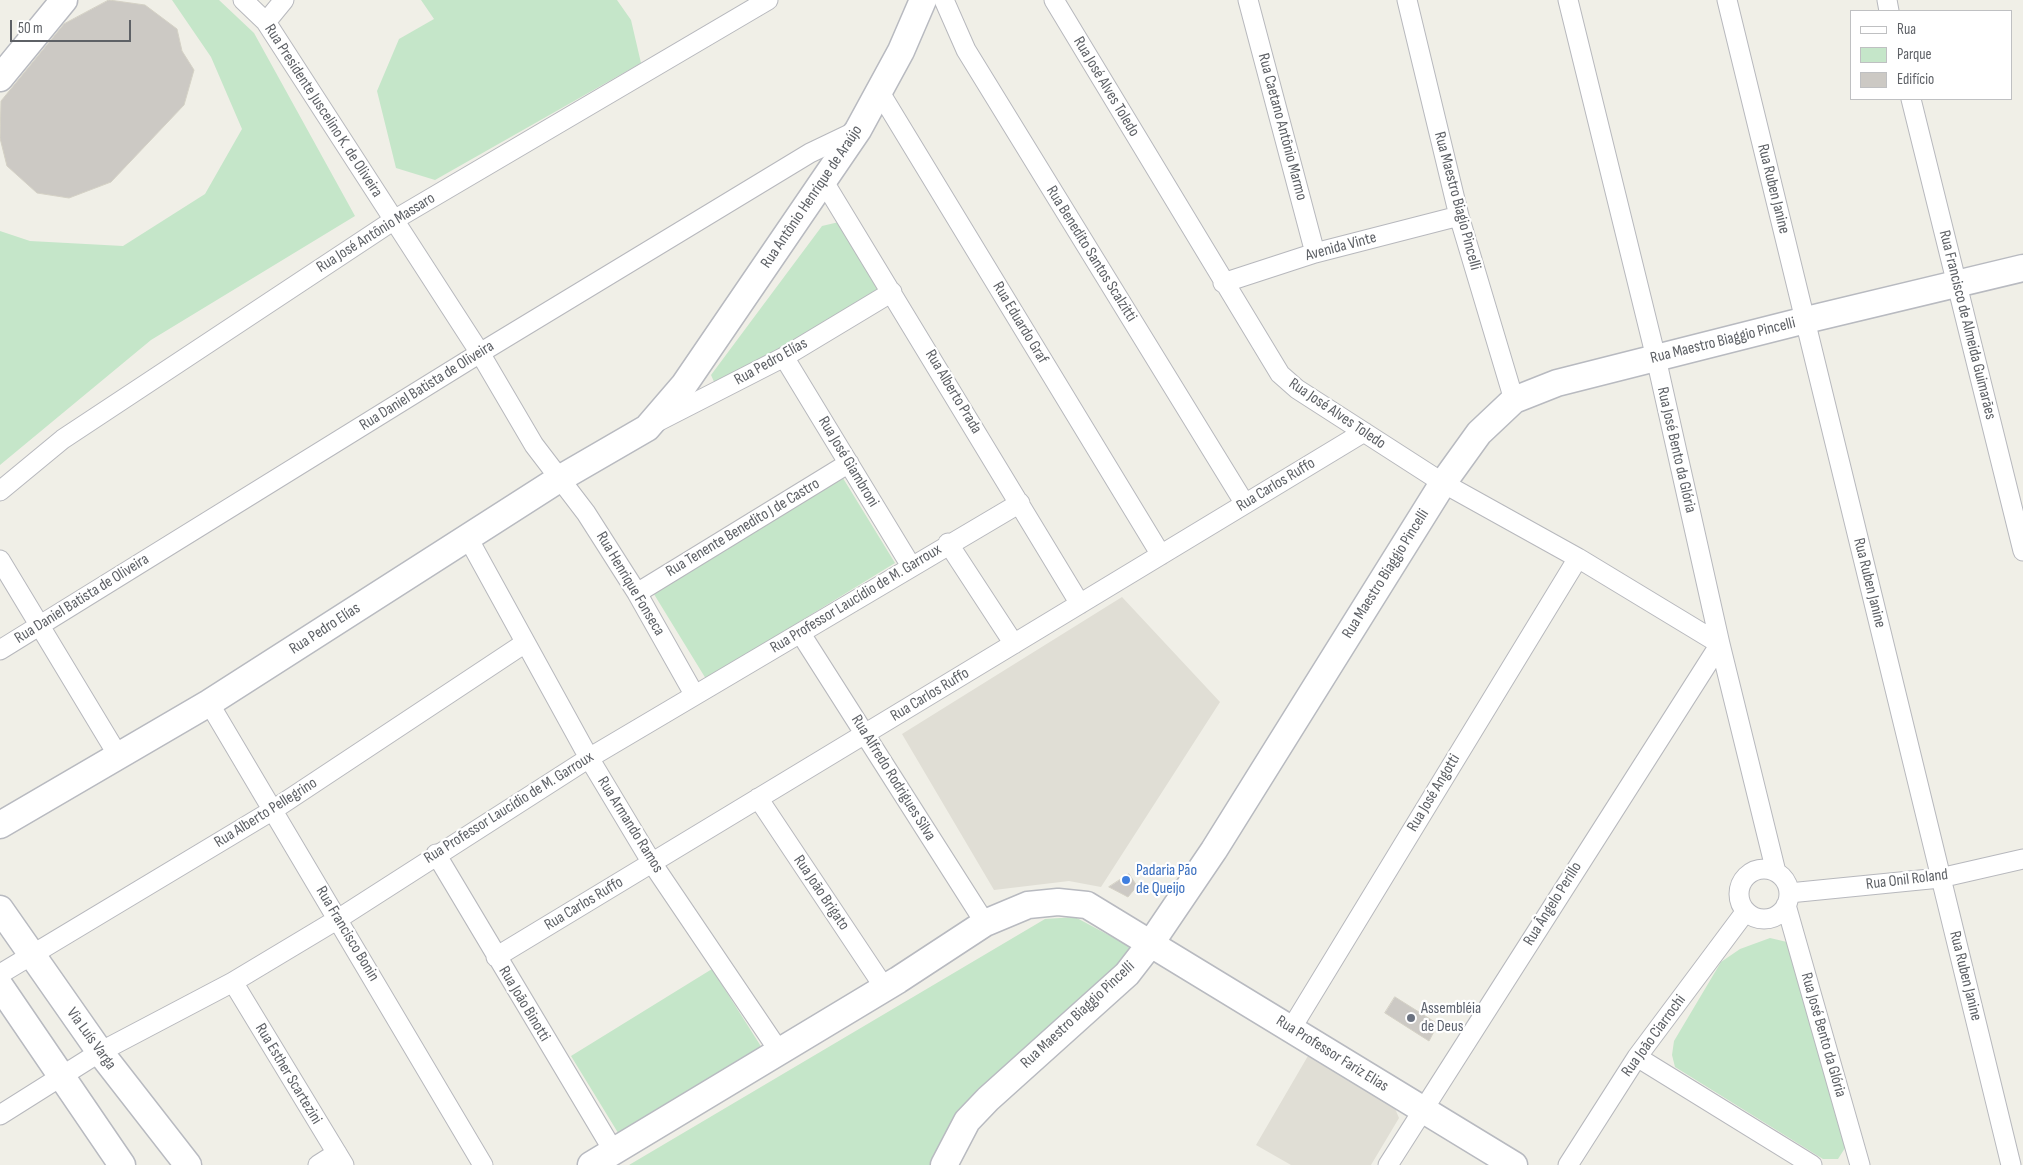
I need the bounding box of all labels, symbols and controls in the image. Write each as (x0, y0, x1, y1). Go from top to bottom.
scale bar (12, 10, 134, 42)
legend (1850, 10, 2013, 100)
text: 50 m (18, 19, 43, 38)
text: Rua (1897, 20, 1916, 39)
street label: Rua Presidente Juscelino K. de Oliveira (260, 21, 386, 201)
street label: Rua José Alves Toledo (1069, 34, 1143, 140)
text: Parque (1897, 45, 1932, 64)
street label: Rua Caetano Antônio Marmo (1253, 51, 1311, 203)
text: Edifício (1897, 70, 1934, 89)
street label: Rua Antônio Henrique de Araújo (757, 122, 867, 272)
street label: Rua Maestro Biagio Pincelli (1429, 130, 1485, 272)
street label: Rua Ruben Janine (1753, 142, 1793, 236)
street label: Rua Benedito Santos Scalzitti (1041, 183, 1141, 325)
street label: Rua José Antônio Massaro (313, 189, 439, 277)
street label: Avenida Vinte (1303, 228, 1379, 266)
street label: Rua Francisco de Almeida Guimarães (1934, 228, 2000, 422)
street label: Rua Eduardo Graf (988, 279, 1052, 367)
street label: Rua Maestro Biaggio Pincelli (1648, 314, 1798, 368)
street label: Rua Pedro Elías (731, 334, 811, 390)
street label: Rua Daniel Batista de Oliveira (356, 337, 498, 435)
street label: Rua Alberto Prada (920, 346, 986, 438)
street label: Rua José Alves Toledo (1285, 374, 1389, 454)
street label: Rua José Bento da Glória (1652, 385, 1700, 515)
street label: Rua José Giambroni (813, 413, 883, 511)
street label: Rua Carlos Ruffo (1233, 454, 1319, 516)
street label: Rua Tenente Benedito J de Castro (663, 475, 823, 581)
street label: Rua Maestro Biaggio Pincelli (1338, 506, 1434, 642)
street label: Rua Henrique Fonseca (591, 529, 669, 639)
street label: Rua Ruben Janine (1849, 536, 1889, 630)
street label: Rua Professor Laucídio de M. Garroux (767, 540, 945, 658)
street label: Rua Daniel Batista de Oliveira (11, 550, 153, 648)
street label: Rua Pedro Elías (286, 599, 364, 659)
street label: Rua Carlos Ruffo (887, 664, 973, 726)
street label: Rua Alfredo Rodrigues Silva (846, 711, 940, 845)
street label: Rua Professor Laucídio de M. Garroux (421, 748, 597, 868)
street label: Rua José Angotti (1403, 751, 1465, 835)
street label: Rua Armando Ramos (593, 773, 667, 877)
street label: Rua Alberto Pellegrino (211, 774, 321, 852)
street label: Rua João Brigato (789, 852, 853, 934)
street label: Rua Ângelo Perillo (1520, 859, 1586, 949)
place label: Padaria Pão de Queijo (1136, 861, 1197, 899)
street label: Rua Onil Roland (1865, 865, 1949, 895)
street label: Rua Carlos Ruffo (541, 873, 627, 935)
marker: Padaria Pão de Queijo (1120, 874, 1132, 886)
street label: Rua Francisco Bonin (311, 883, 383, 985)
street label: Rua Ruben Janine (1945, 929, 1985, 1023)
street label: Rua Maestro Biaggio Pincelli (1017, 957, 1139, 1073)
street label: Rua João Binotti (494, 963, 554, 1045)
street label: Rua José Bento da Glória (1796, 971, 1850, 1099)
street label: Rua João Ciarrochi (1618, 991, 1690, 1081)
place label: Assembléia de Deus (1421, 999, 1481, 1037)
street label: Via Luís Varga (62, 1004, 120, 1074)
street label: Rua Professor Fariz Elias (1272, 1012, 1392, 1096)
marker: Assembléia de Deus (1405, 1012, 1417, 1024)
street label: Rua Esther Scartezini (250, 1020, 326, 1128)

